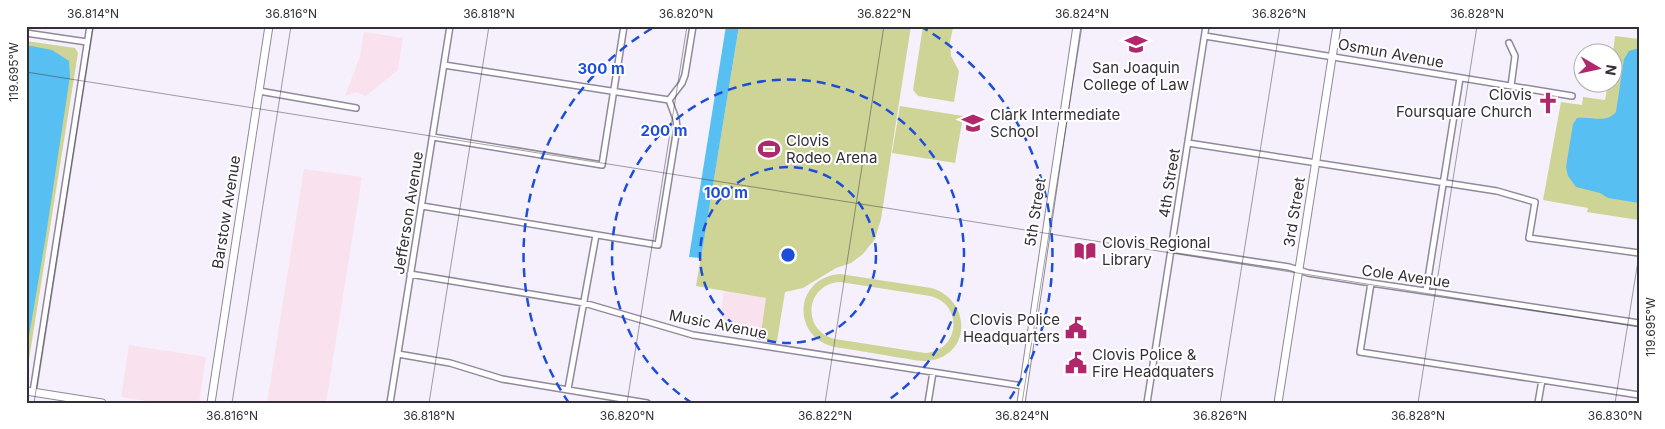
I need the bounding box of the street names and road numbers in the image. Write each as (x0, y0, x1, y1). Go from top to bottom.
street label: Osmun Avenue (1337, 34, 1445, 72)
street label: 4th Street (1154, 147, 1184, 219)
street label: Jefferson Avenue (389, 150, 427, 276)
street label: Barstow Avenue (208, 154, 244, 270)
street label: 5th Street (1020, 176, 1050, 248)
street label: 3rd Street (1279, 176, 1309, 248)
street label: Cole Avenue (1360, 260, 1452, 292)
street label: Music Avenue (667, 305, 769, 343)

